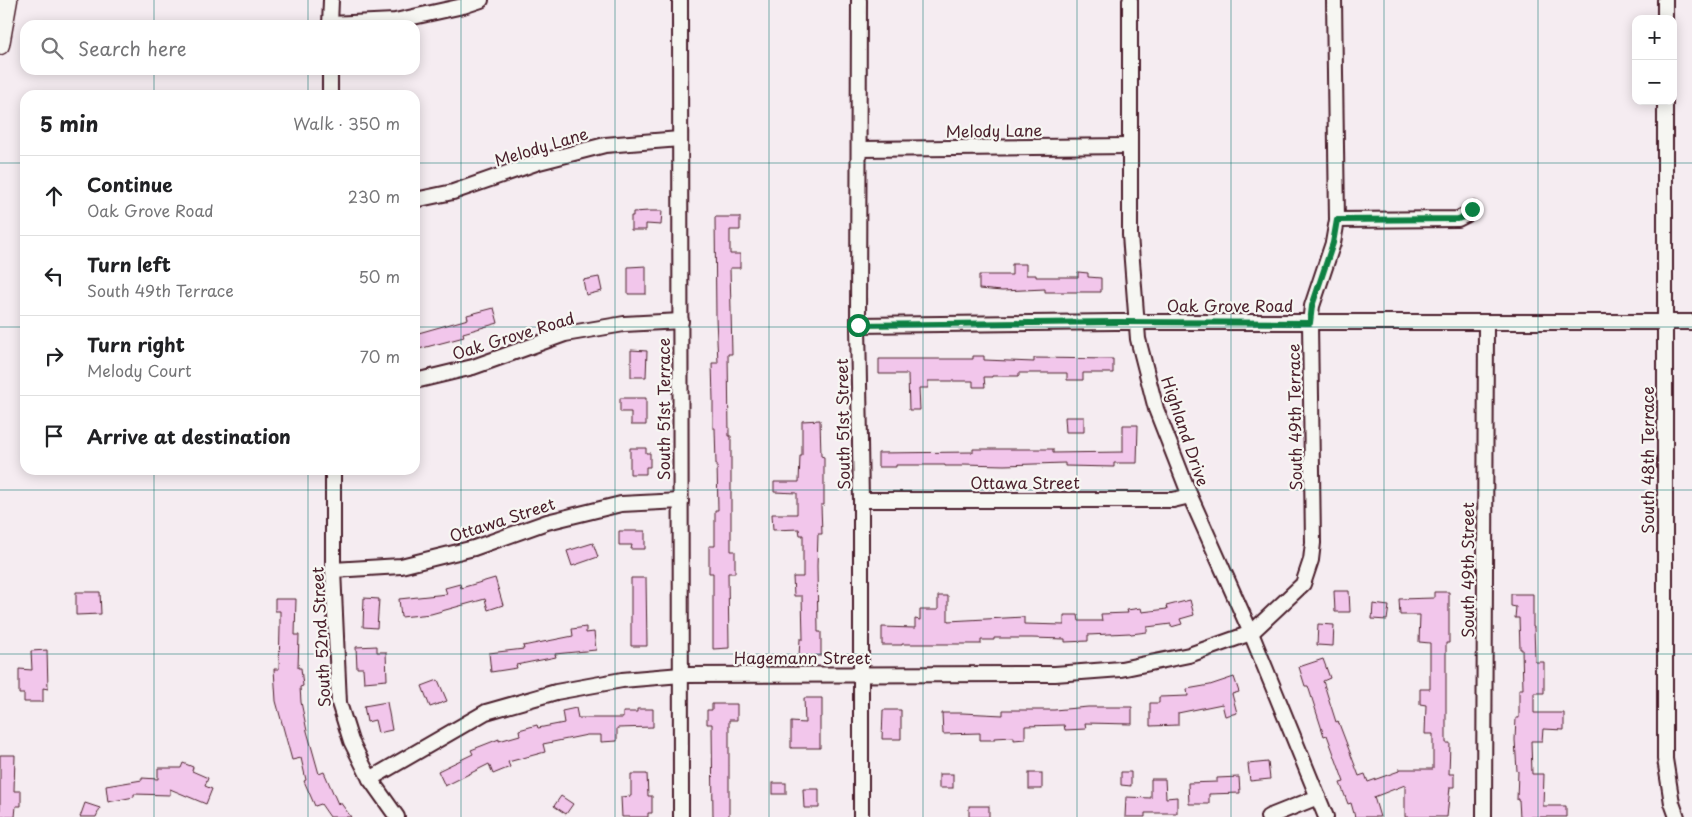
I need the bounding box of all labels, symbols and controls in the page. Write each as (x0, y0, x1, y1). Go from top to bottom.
map controls (1632, 15, 1677, 105)
button: + (1632, 15, 1677, 60)
search box (20, 20, 420, 75)
icon: search (38, 34, 66, 62)
text: Search here (78, 34, 187, 62)
button: − (1632, 60, 1677, 105)
text: 5 min (40, 107, 98, 139)
text: Walk · 350 m (293, 111, 400, 135)
street label: Melody Lane (945, 117, 1043, 143)
street label: Melody Lane (491, 120, 591, 172)
text: Continue (87, 170, 173, 198)
icon: ahead (40, 182, 68, 210)
text: 230 m (348, 184, 400, 208)
text: Oak Grove Road (87, 198, 214, 222)
route end (1461, 198, 1484, 221)
text: Turn left (87, 250, 171, 278)
icon: left (40, 262, 68, 290)
text: 50 m (359, 264, 400, 288)
text: South 49th Terrace (87, 278, 234, 302)
street label: Oak Grove Road (1167, 293, 1293, 317)
street label: Oak Grove Road (449, 305, 577, 365)
route start (847, 314, 870, 337)
text: Turn right (87, 330, 185, 358)
street label: South 51st Terrace (651, 338, 675, 480)
icon: right (40, 342, 68, 370)
street label: South 49th Terrace (1281, 343, 1307, 491)
text: 70 m (360, 344, 400, 368)
text: Melody Court (87, 358, 192, 382)
street label: South 51st Street (829, 358, 855, 490)
street label: Highland Drive (1156, 373, 1216, 489)
street label: South 48th Terrace (1635, 386, 1659, 534)
icon: arrive (40, 422, 68, 450)
text: Arrive at destination (87, 422, 291, 450)
street label: Ottawa Street (970, 470, 1080, 494)
street label: Ottawa Street (446, 490, 558, 547)
street label: South 49th Street (1455, 502, 1479, 638)
street label: South 52nd Street (304, 566, 336, 708)
street label: Hagemann Street (734, 645, 870, 669)

